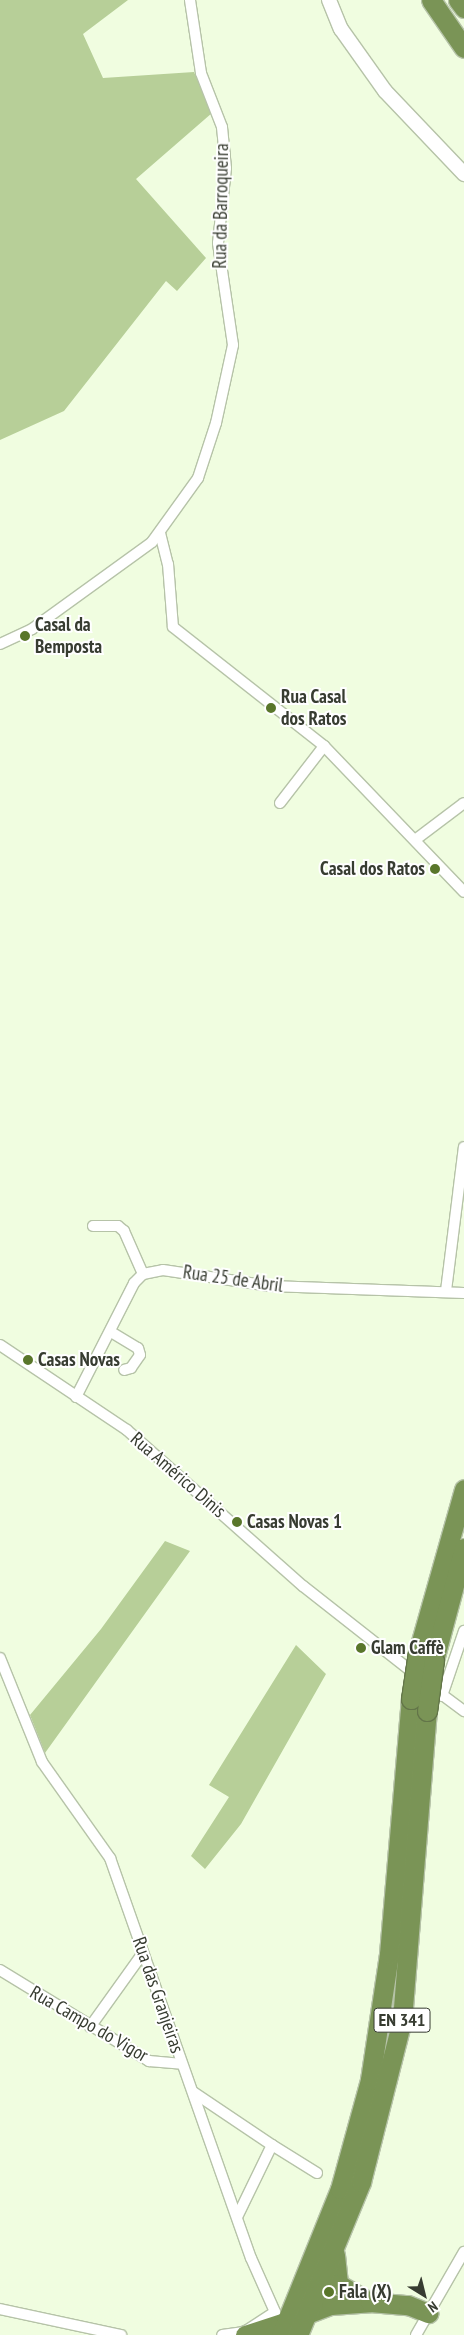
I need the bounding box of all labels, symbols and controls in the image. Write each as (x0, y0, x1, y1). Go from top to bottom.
street label: Rua da Barroqueira (209, 143, 233, 269)
place label: Casal da Bemposta (35, 614, 102, 658)
marker: Casal da Bemposta (19, 630, 31, 642)
place label: Rua Casal dos Ratos (281, 686, 346, 730)
marker: Rua Casal dos Ratos (265, 702, 277, 714)
place label: Casal dos Ratos (320, 858, 425, 880)
marker: Casal dos Ratos (429, 863, 441, 875)
street label: Rua 25 de Abril (181, 1261, 285, 1297)
place label: Casas Novas (38, 1349, 120, 1371)
marker: Casas Novas (22, 1354, 34, 1366)
street label: Rua Américo Dinis (126, 1427, 230, 1523)
place label: Casas Novas 1 (247, 1511, 342, 1533)
marker: Casas Novas 1 (231, 1516, 243, 1528)
place label: Glam Caffè (371, 1637, 444, 1659)
marker: Glam Caffè (355, 1642, 367, 1654)
street label: Rua das Granjeiras (128, 1934, 188, 2056)
street label: Rua Campo do Vigor (26, 1981, 152, 2067)
road number: EN 341 (373, 2004, 431, 2036)
north arrow (399, 2270, 449, 2320)
place label: Fala (X) (339, 2281, 392, 2303)
marker: Fala (X) (323, 2286, 335, 2298)
text: N (424, 2298, 441, 2317)

